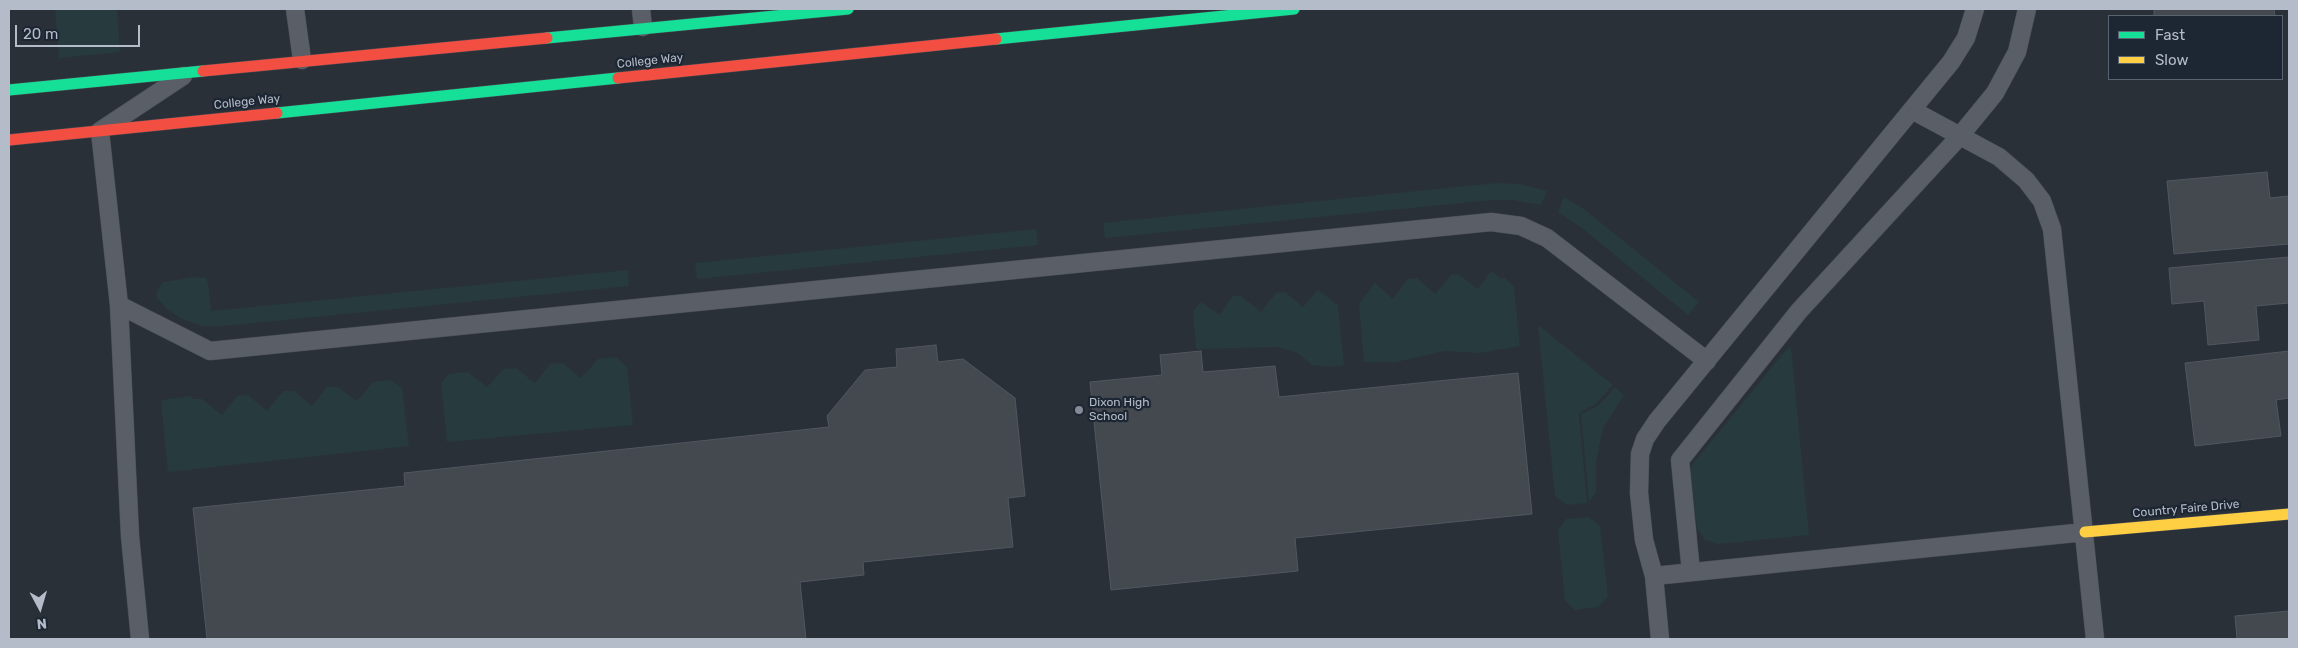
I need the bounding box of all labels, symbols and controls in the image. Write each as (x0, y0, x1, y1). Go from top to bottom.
scale bar (18, 15, 142, 47)
legend (2108, 15, 2283, 80)
text: 20 m (23, 25, 58, 43)
text: Fast (2155, 26, 2185, 44)
street label: College Way (616, 50, 684, 72)
text: Slow (2155, 51, 2188, 69)
street label: College Way (213, 91, 281, 113)
place label: Dixon High School (1089, 396, 1150, 424)
marker: Dixon High School (1073, 404, 1085, 416)
street label: Country Faire Drive (2132, 497, 2240, 521)
north arrow (15, 583, 65, 633)
text: N (36, 614, 48, 632)

